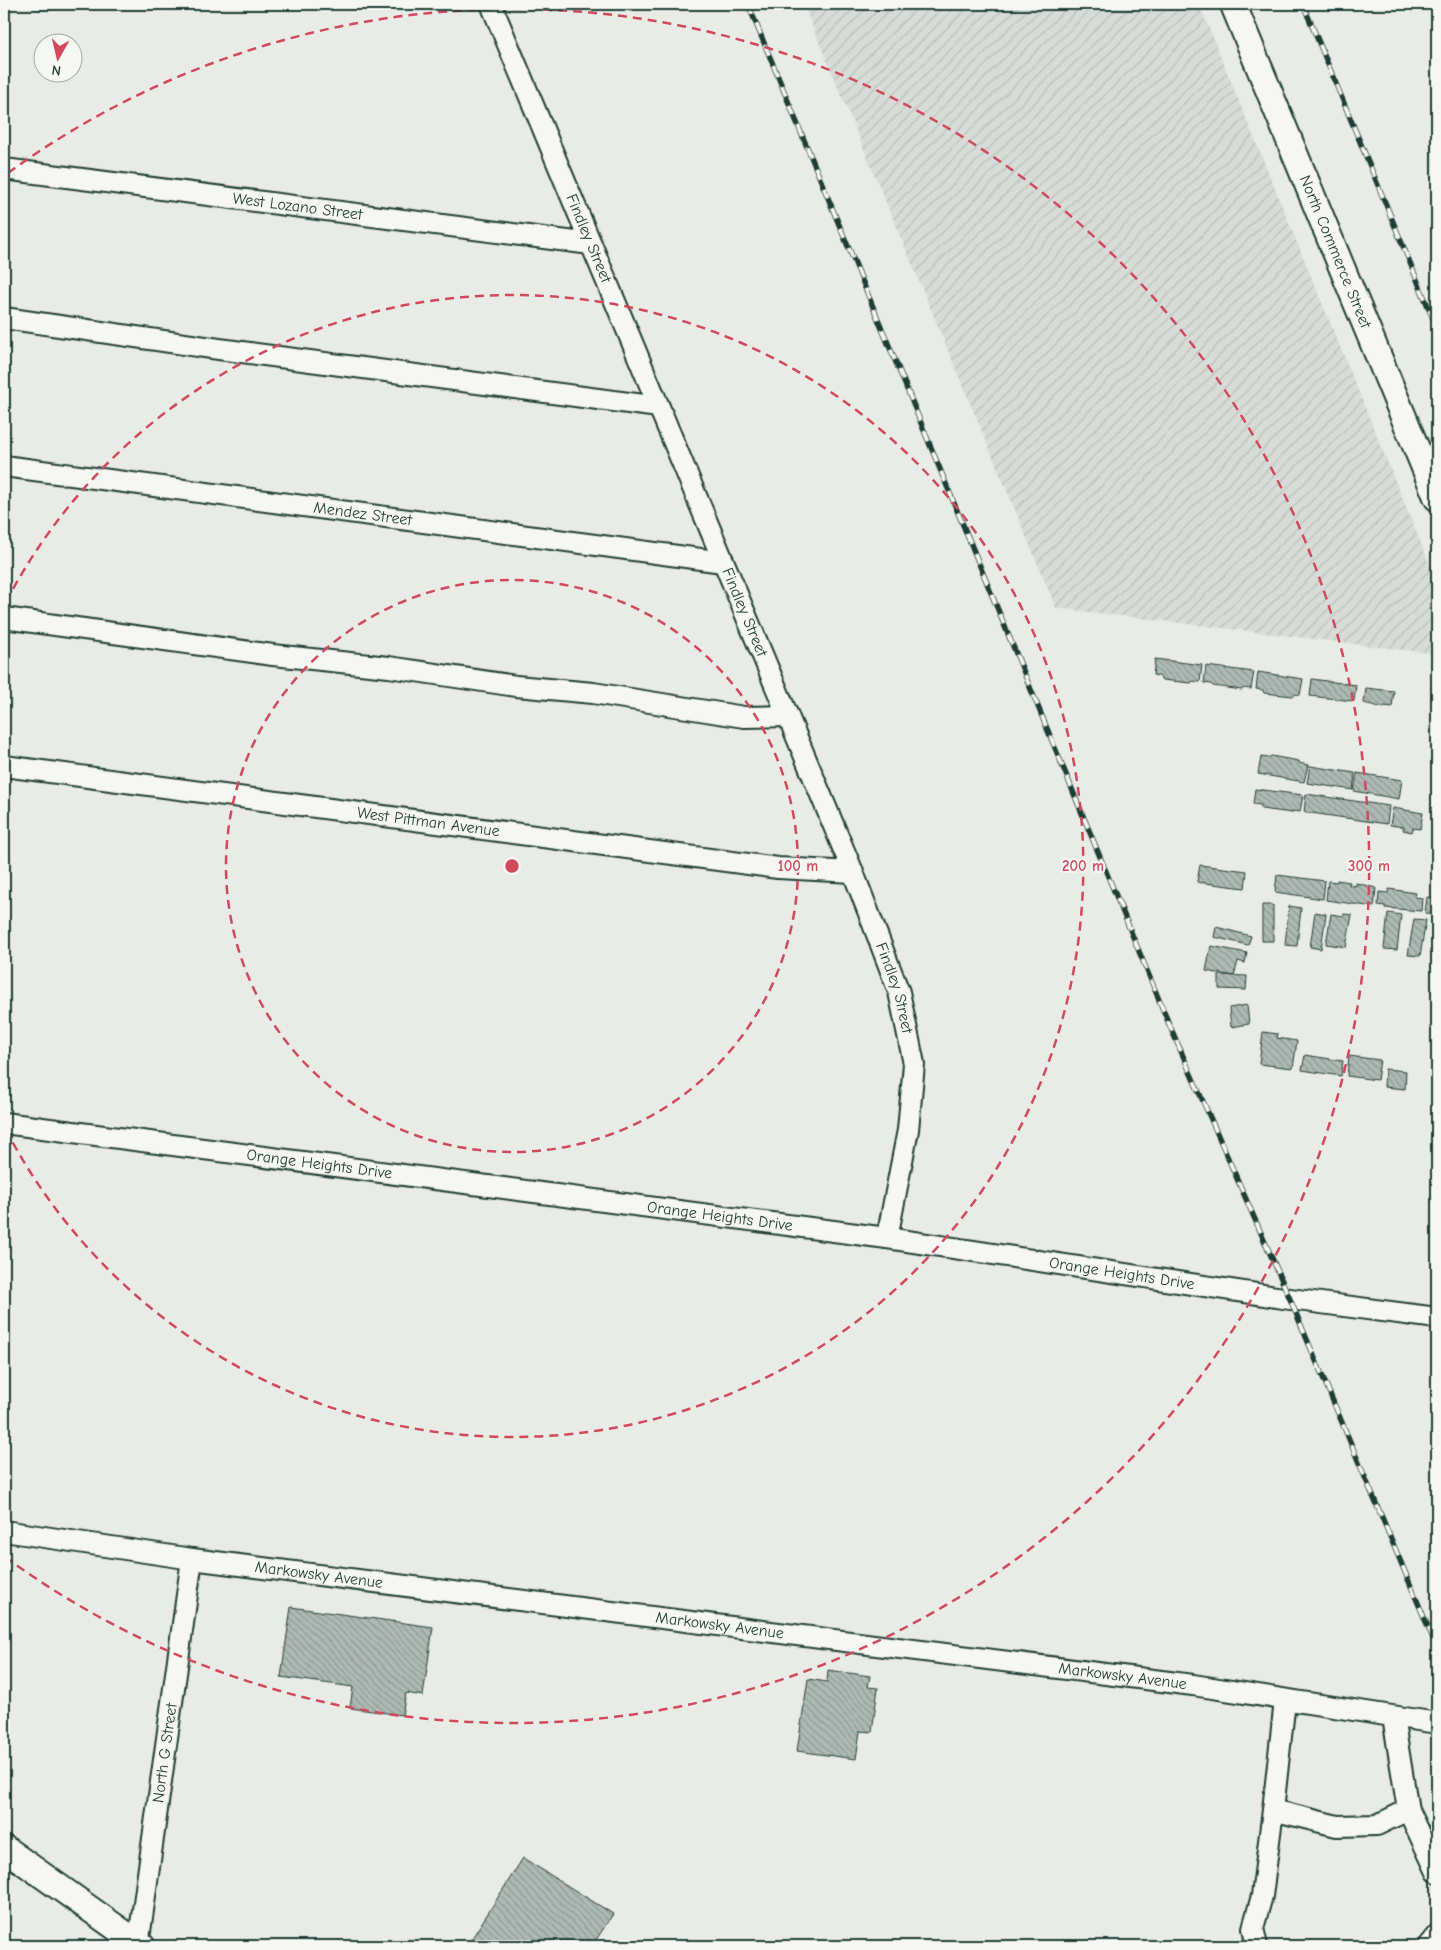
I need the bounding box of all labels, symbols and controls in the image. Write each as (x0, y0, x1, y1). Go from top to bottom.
north arrow (32, 32, 82, 82)
text: N (51, 61, 62, 79)
street label: North Commerce Street (1296, 173, 1375, 331)
street label: West Lozano Street (232, 189, 364, 224)
street label: Findley Street (562, 191, 615, 286)
street label: Mendez Street (312, 498, 414, 529)
street label: Findley Street (718, 565, 771, 660)
street label: West Pittman Avenue (356, 804, 501, 840)
centre of rings (503, 857, 521, 875)
text: 100 m (778, 857, 818, 875)
text: 200 m (1062, 857, 1104, 875)
text: 300 m (1348, 857, 1390, 875)
street label: Findley Street (872, 940, 917, 1036)
street label: Orange Heights Drive (245, 1146, 393, 1182)
street label: Orange Heights Drive (646, 1198, 794, 1235)
street label: Orange Heights Drive (1048, 1254, 1196, 1293)
street label: Markowsky Avenue (254, 1558, 384, 1592)
street label: Markowsky Avenue (655, 1608, 785, 1642)
street label: Markowsky Avenue (1057, 1659, 1188, 1693)
street label: North G Street (149, 1701, 181, 1804)

